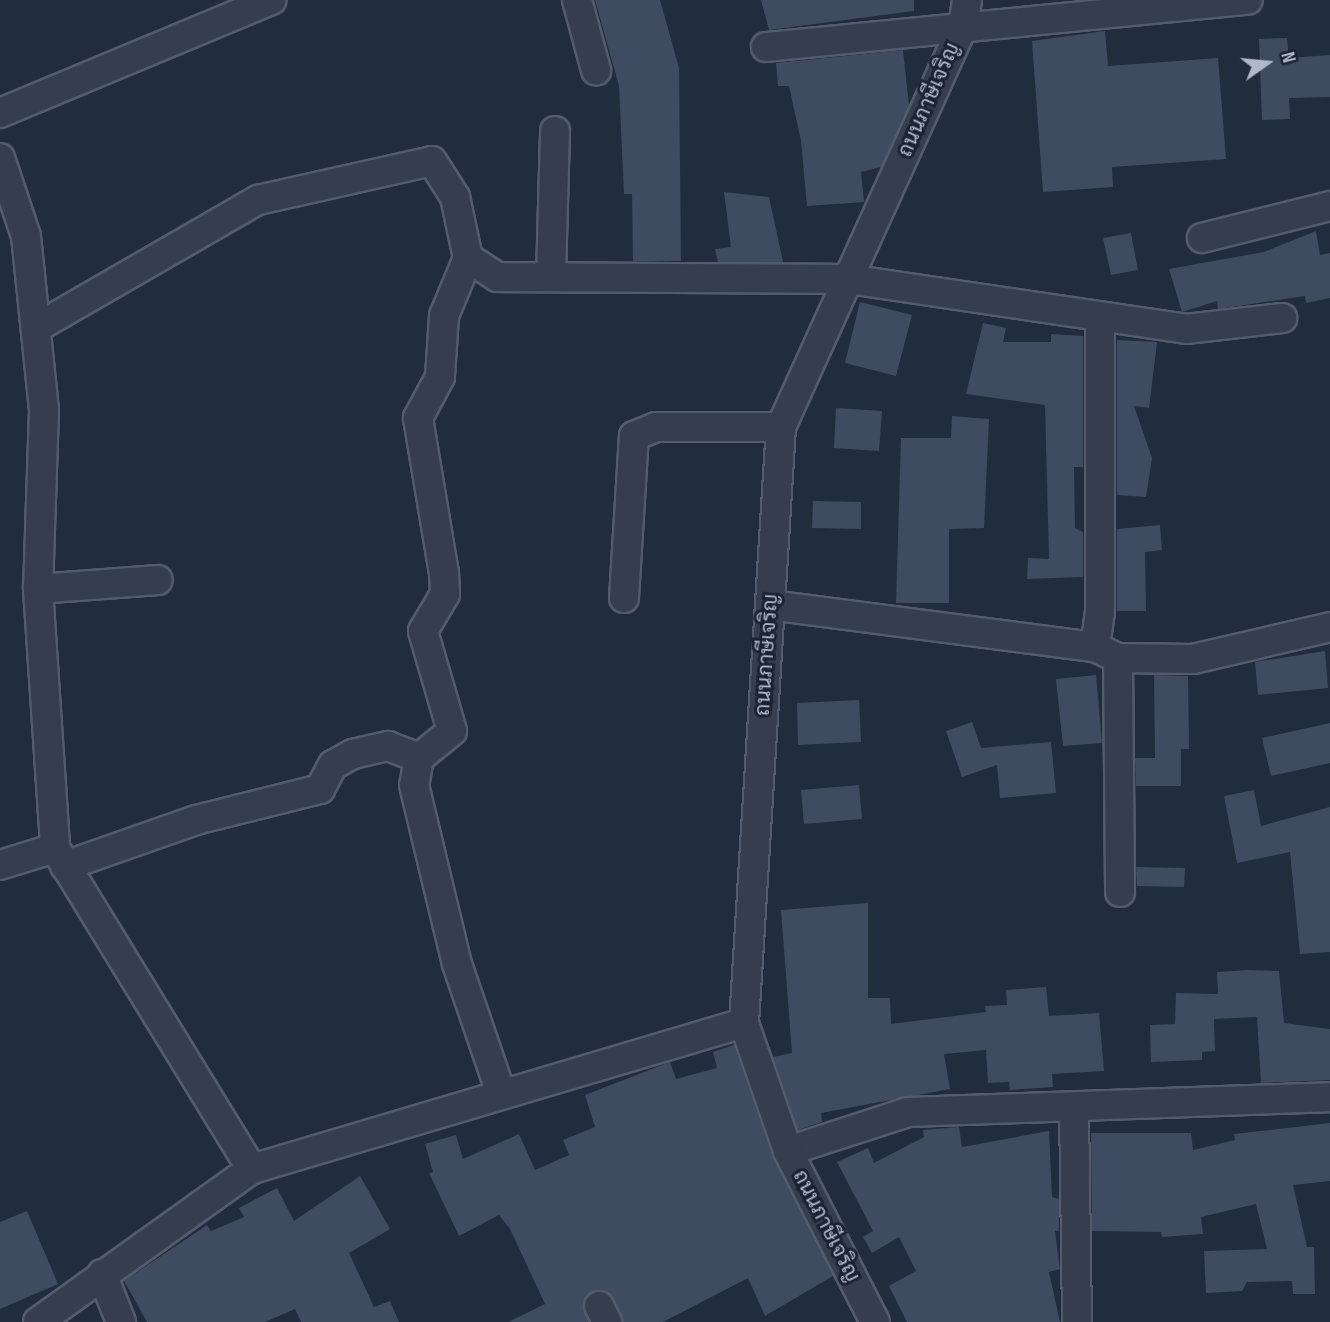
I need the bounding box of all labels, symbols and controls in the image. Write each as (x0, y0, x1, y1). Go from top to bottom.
north arrow (1232, 28, 1302, 98)
street label: ถนนภาษีเจริญ (893, 39, 965, 161)
text: N (1275, 50, 1300, 65)
street label: ถนนภาษีเจริญ (750, 593, 784, 717)
street label: ถนนภาษีเจริญ (787, 1166, 865, 1286)

